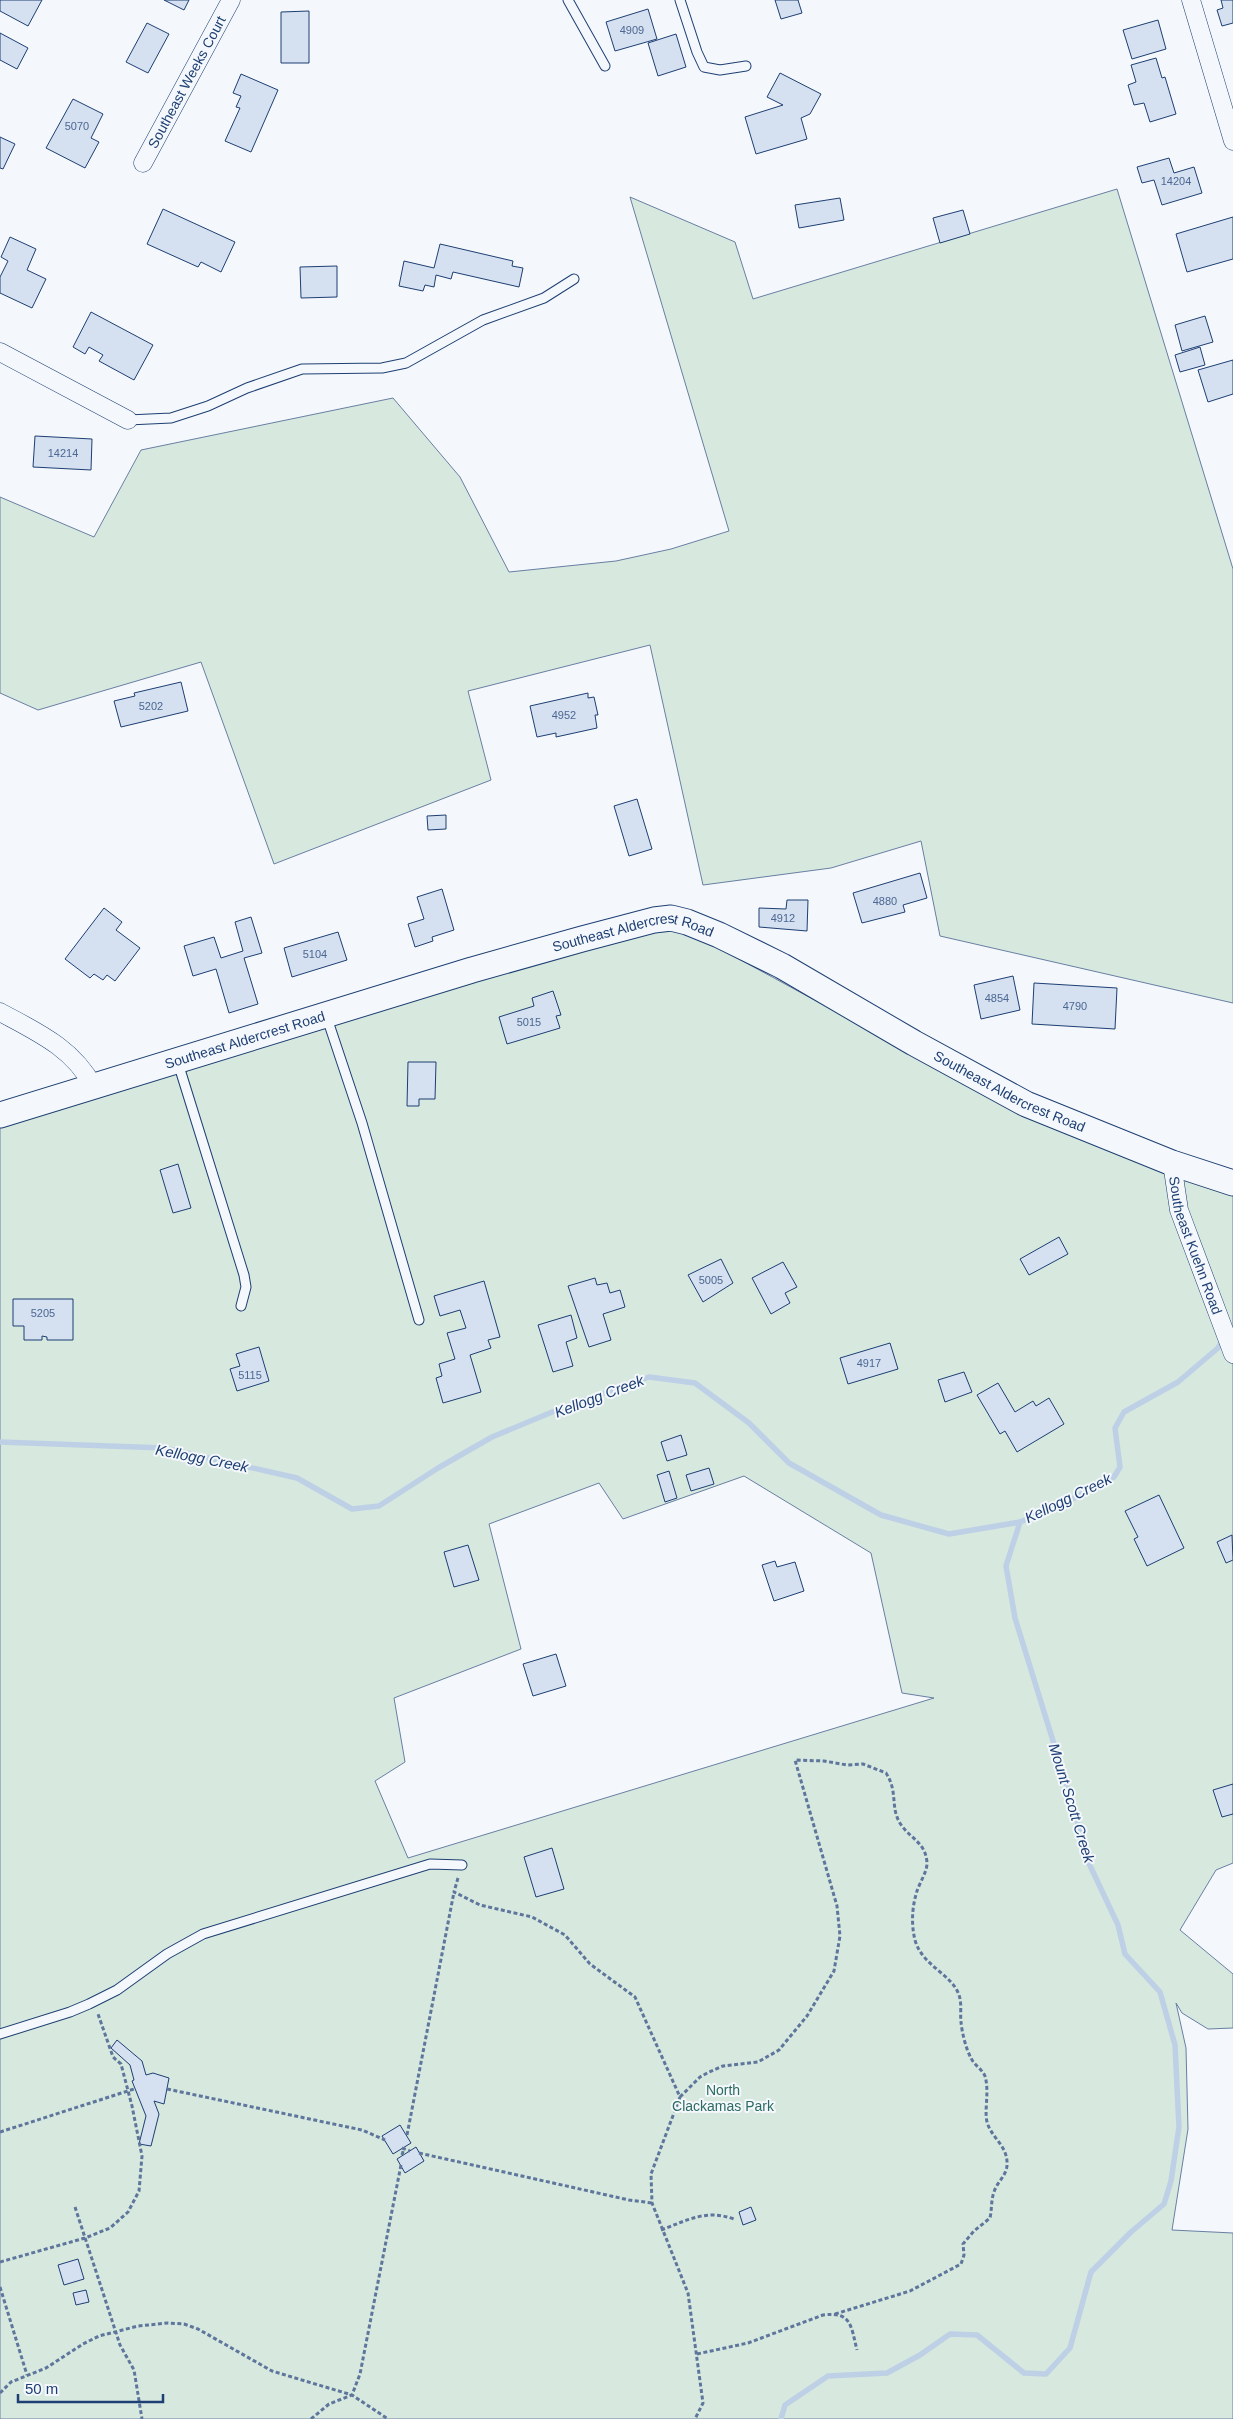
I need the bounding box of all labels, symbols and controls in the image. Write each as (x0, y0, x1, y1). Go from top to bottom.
street label: Southeast Weeks Court (145, 13, 229, 151)
house number: 4909 (620, 24, 644, 36)
house number: 5070 (65, 120, 89, 132)
house number: 14204 (1161, 175, 1191, 187)
house number: 14214 (48, 447, 78, 459)
house number: 5202 (139, 700, 163, 712)
house number: 4952 (552, 709, 576, 721)
house number: 4880 (873, 895, 897, 907)
street label: Southeast Aldercrest Road (551, 910, 716, 955)
house number: 4912 (771, 912, 795, 924)
house number: 5104 (303, 948, 327, 960)
house number: 4854 (985, 992, 1009, 1004)
house number: 4790 (1063, 1000, 1087, 1012)
street label: Southeast Aldercrest Road (163, 1008, 327, 1072)
house number: 5015 (517, 1016, 541, 1028)
street label: Southeast Aldercrest Road (931, 1047, 1088, 1135)
street label: Southeast Kuehn Road (1166, 1175, 1225, 1317)
house number: 5005 (699, 1274, 723, 1286)
house number: 5205 (31, 1307, 55, 1319)
house number: 4917 (857, 1357, 881, 1369)
house number: 5115 (238, 1369, 262, 1381)
water label: Kellogg Creek (552, 1371, 647, 1421)
water label: Kellogg Creek (154, 1441, 251, 1476)
water label: Kellogg Creek (1022, 1469, 1115, 1526)
water label: Mount Scott Creek (1046, 1741, 1099, 1866)
park label: North Clackamas Park (672, 2082, 775, 2114)
scale bar (18, 2372, 162, 2404)
text: 50 m (25, 2380, 58, 2397)

